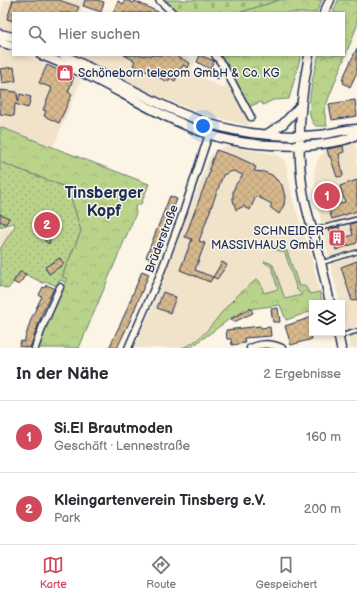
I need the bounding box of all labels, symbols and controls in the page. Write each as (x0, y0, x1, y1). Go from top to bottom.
search box (12, 12, 345, 56)
icon: search (26, 23, 48, 45)
text: Hier suchen (58, 25, 140, 44)
shop icon: Schöneborn telecom GmbH & Co. KG (55, 63, 75, 83)
place label: Schöneborn telecom GmbH & Co. KG (78, 66, 279, 81)
your location (193, 116, 213, 136)
pin: 1 (314, 181, 340, 211)
district label: Tinsberger Kopf (65, 184, 144, 221)
street label: Brüderstraße (142, 203, 182, 275)
pin: 2 (34, 210, 60, 240)
place label: SCHNEIDER MASSIVHAUS GmbH (211, 224, 324, 253)
building icon: SCHNEIDER MASSIVHAUS GmbH (327, 228, 347, 248)
map controls (309, 300, 345, 336)
button: layers (309, 300, 345, 336)
text: In der Nähe (16, 364, 109, 384)
text: 2 Ergebnisse (263, 366, 341, 382)
text: Si.El Brautmoden (54, 419, 173, 438)
text: 1 (26, 429, 32, 445)
text: 160 m (306, 429, 341, 445)
text: Geschäft · Lennestraße (54, 438, 190, 454)
text: Kleingartenverein Tinsberg e.V. (54, 491, 266, 510)
text: 2 (25, 501, 33, 517)
text: 200 m (304, 501, 341, 517)
text: Park (54, 510, 80, 526)
tab: Karte (40, 554, 67, 591)
tab: Route (146, 554, 176, 591)
tab: Gespeichert (256, 554, 317, 591)

